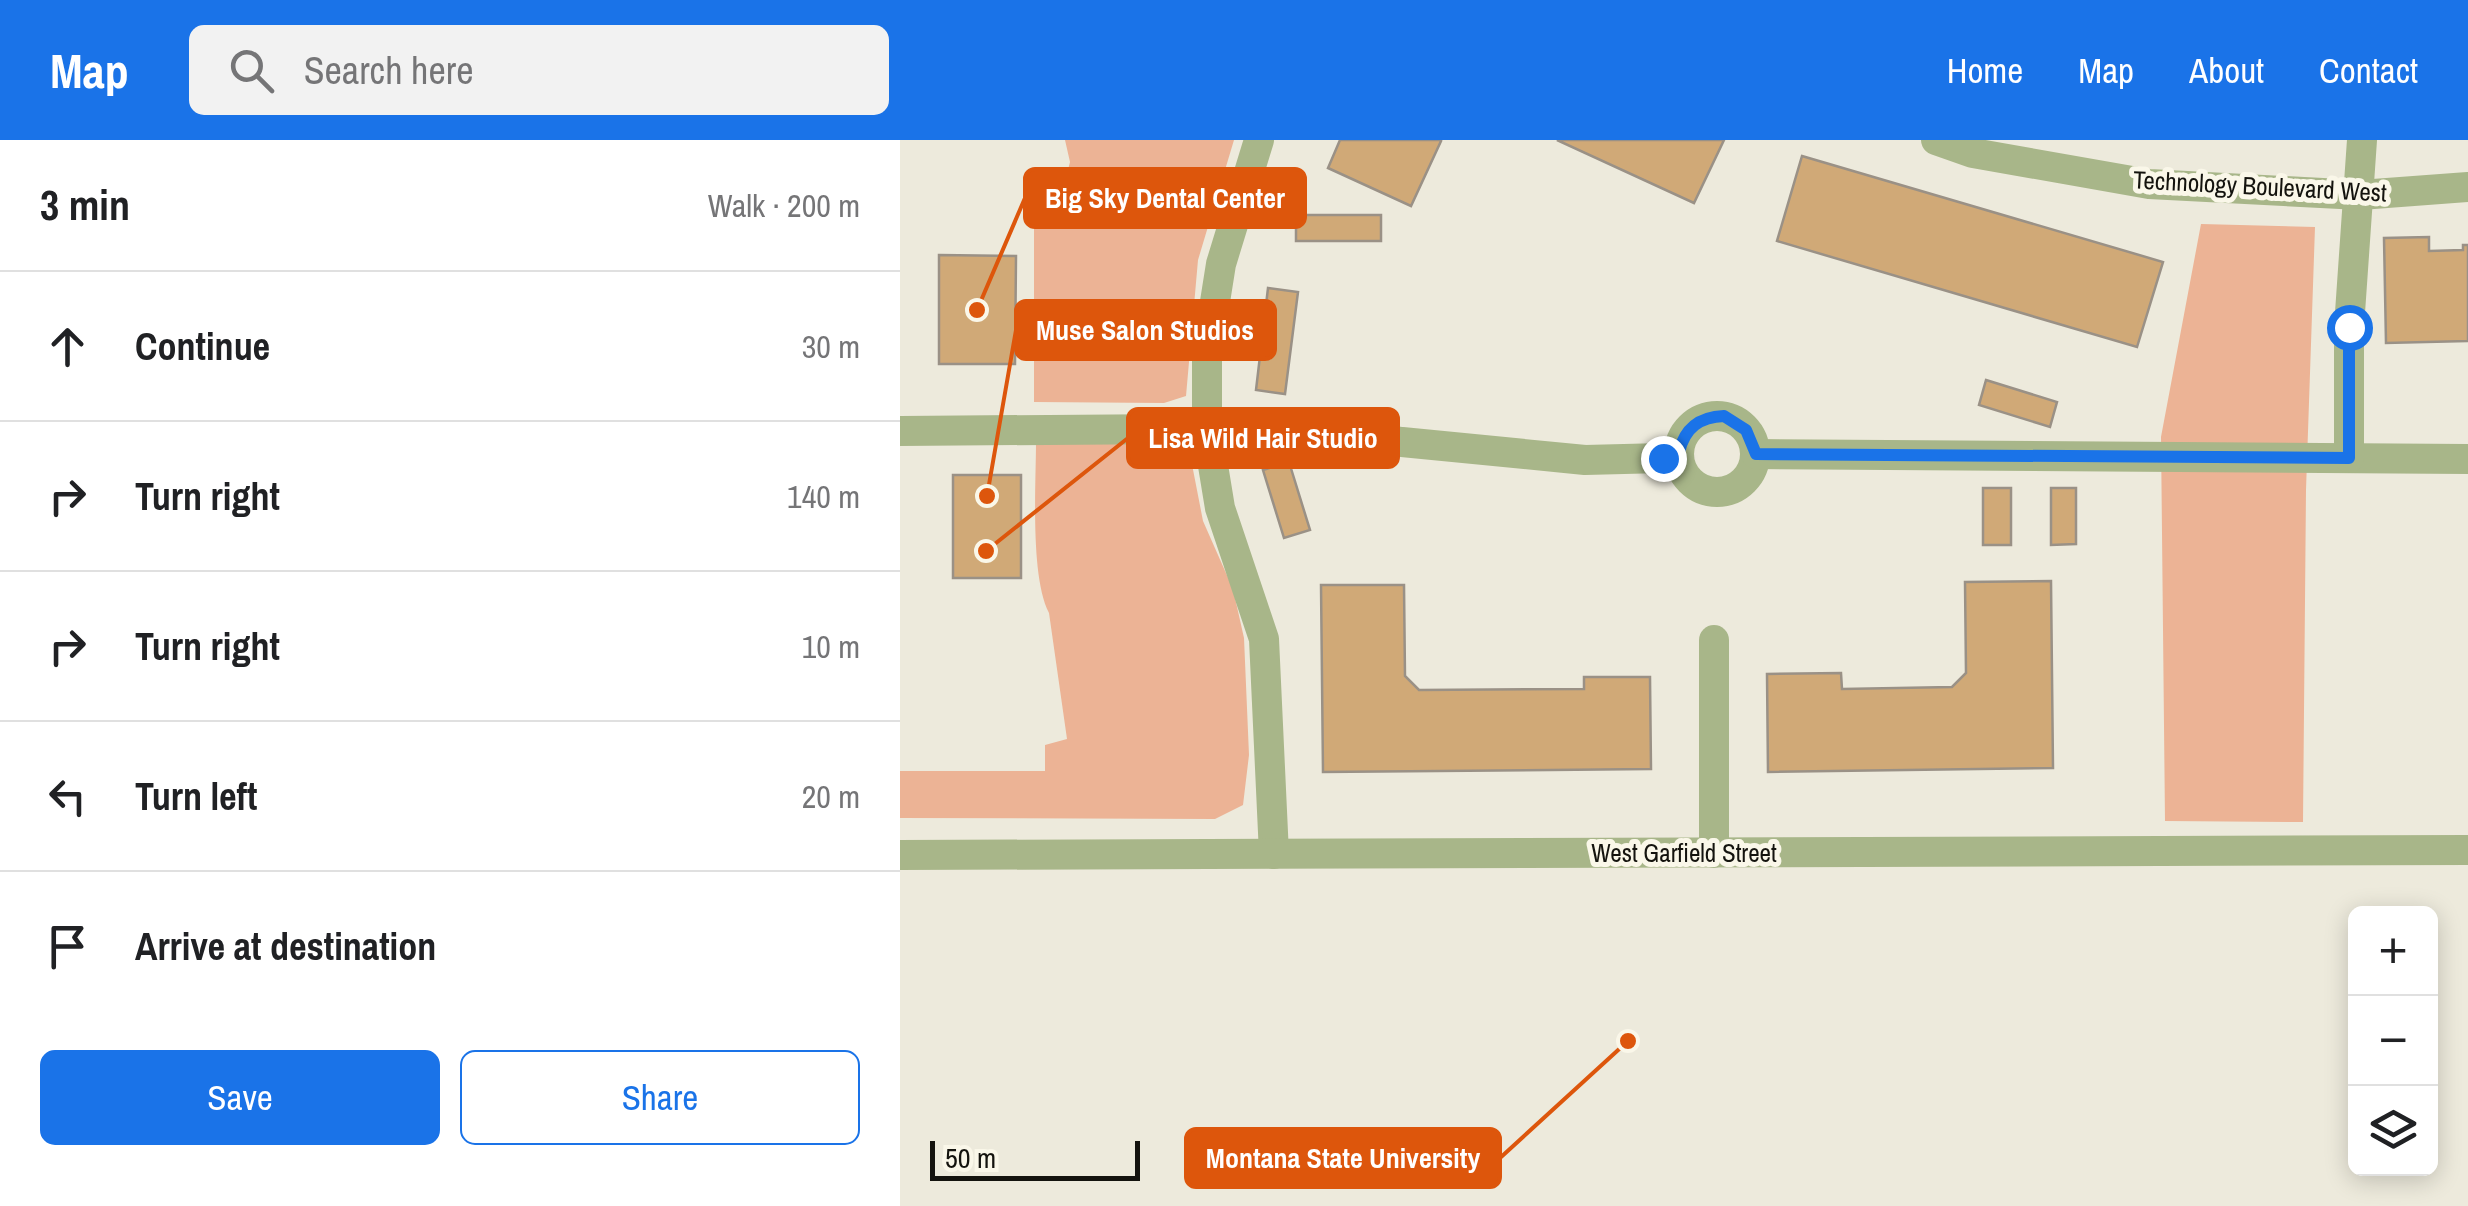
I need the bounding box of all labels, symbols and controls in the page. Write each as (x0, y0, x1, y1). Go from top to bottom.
search box (189, 25, 889, 115)
text: Map (50, 38, 129, 103)
icon: search (224, 43, 279, 98)
text: Search here (304, 45, 473, 96)
text: Home (1947, 47, 2023, 94)
text: Map (2078, 47, 2134, 94)
text: About (2189, 47, 2264, 94)
text: Contact (2319, 47, 2418, 94)
street label: Technology Boulevard West (2132, 162, 2388, 210)
callout: Big Sky Dental Center (1025, 169, 1305, 227)
text: 3 min (40, 177, 130, 233)
text: Big Sky Dental Center (1045, 179, 1285, 217)
text: Walk · 200 m (708, 184, 860, 227)
callout: Muse Salon Studios (1016, 301, 1275, 359)
route start (2327, 305, 2373, 351)
text: Muse Salon Studios (1036, 311, 1254, 349)
icon: ahead (40, 319, 95, 374)
text: Continue (135, 321, 270, 372)
text: 30 m (802, 325, 860, 368)
callout: Lisa Wild Hair Studio (1128, 409, 1398, 467)
text: Lisa Wild Hair Studio (1148, 419, 1378, 457)
route end (1641, 436, 1687, 482)
icon: right (40, 469, 95, 524)
text: Turn right (135, 471, 280, 522)
text: 140 m (787, 475, 860, 518)
icon: right (40, 619, 95, 674)
text: Turn right (135, 621, 280, 672)
text: 10 m (802, 625, 860, 668)
icon: left (40, 769, 95, 824)
text: Turn left (135, 771, 257, 822)
text: 20 m (802, 775, 860, 818)
street label: West Garfield Street (1591, 836, 1777, 870)
map controls (2348, 906, 2438, 1176)
button: + (2348, 906, 2438, 996)
icon: arrive (40, 919, 95, 974)
text: Arrive at destination (135, 921, 436, 972)
button: − (2348, 996, 2438, 1086)
button: Save (40, 1050, 440, 1145)
button: Share (460, 1050, 860, 1145)
button: layers (2348, 1086, 2438, 1176)
callout: Montana State University (1186, 1129, 1500, 1187)
scale bar (930, 1136, 1140, 1180)
text: 50 m (945, 1139, 996, 1177)
text: Montana State University (1206, 1139, 1480, 1177)

